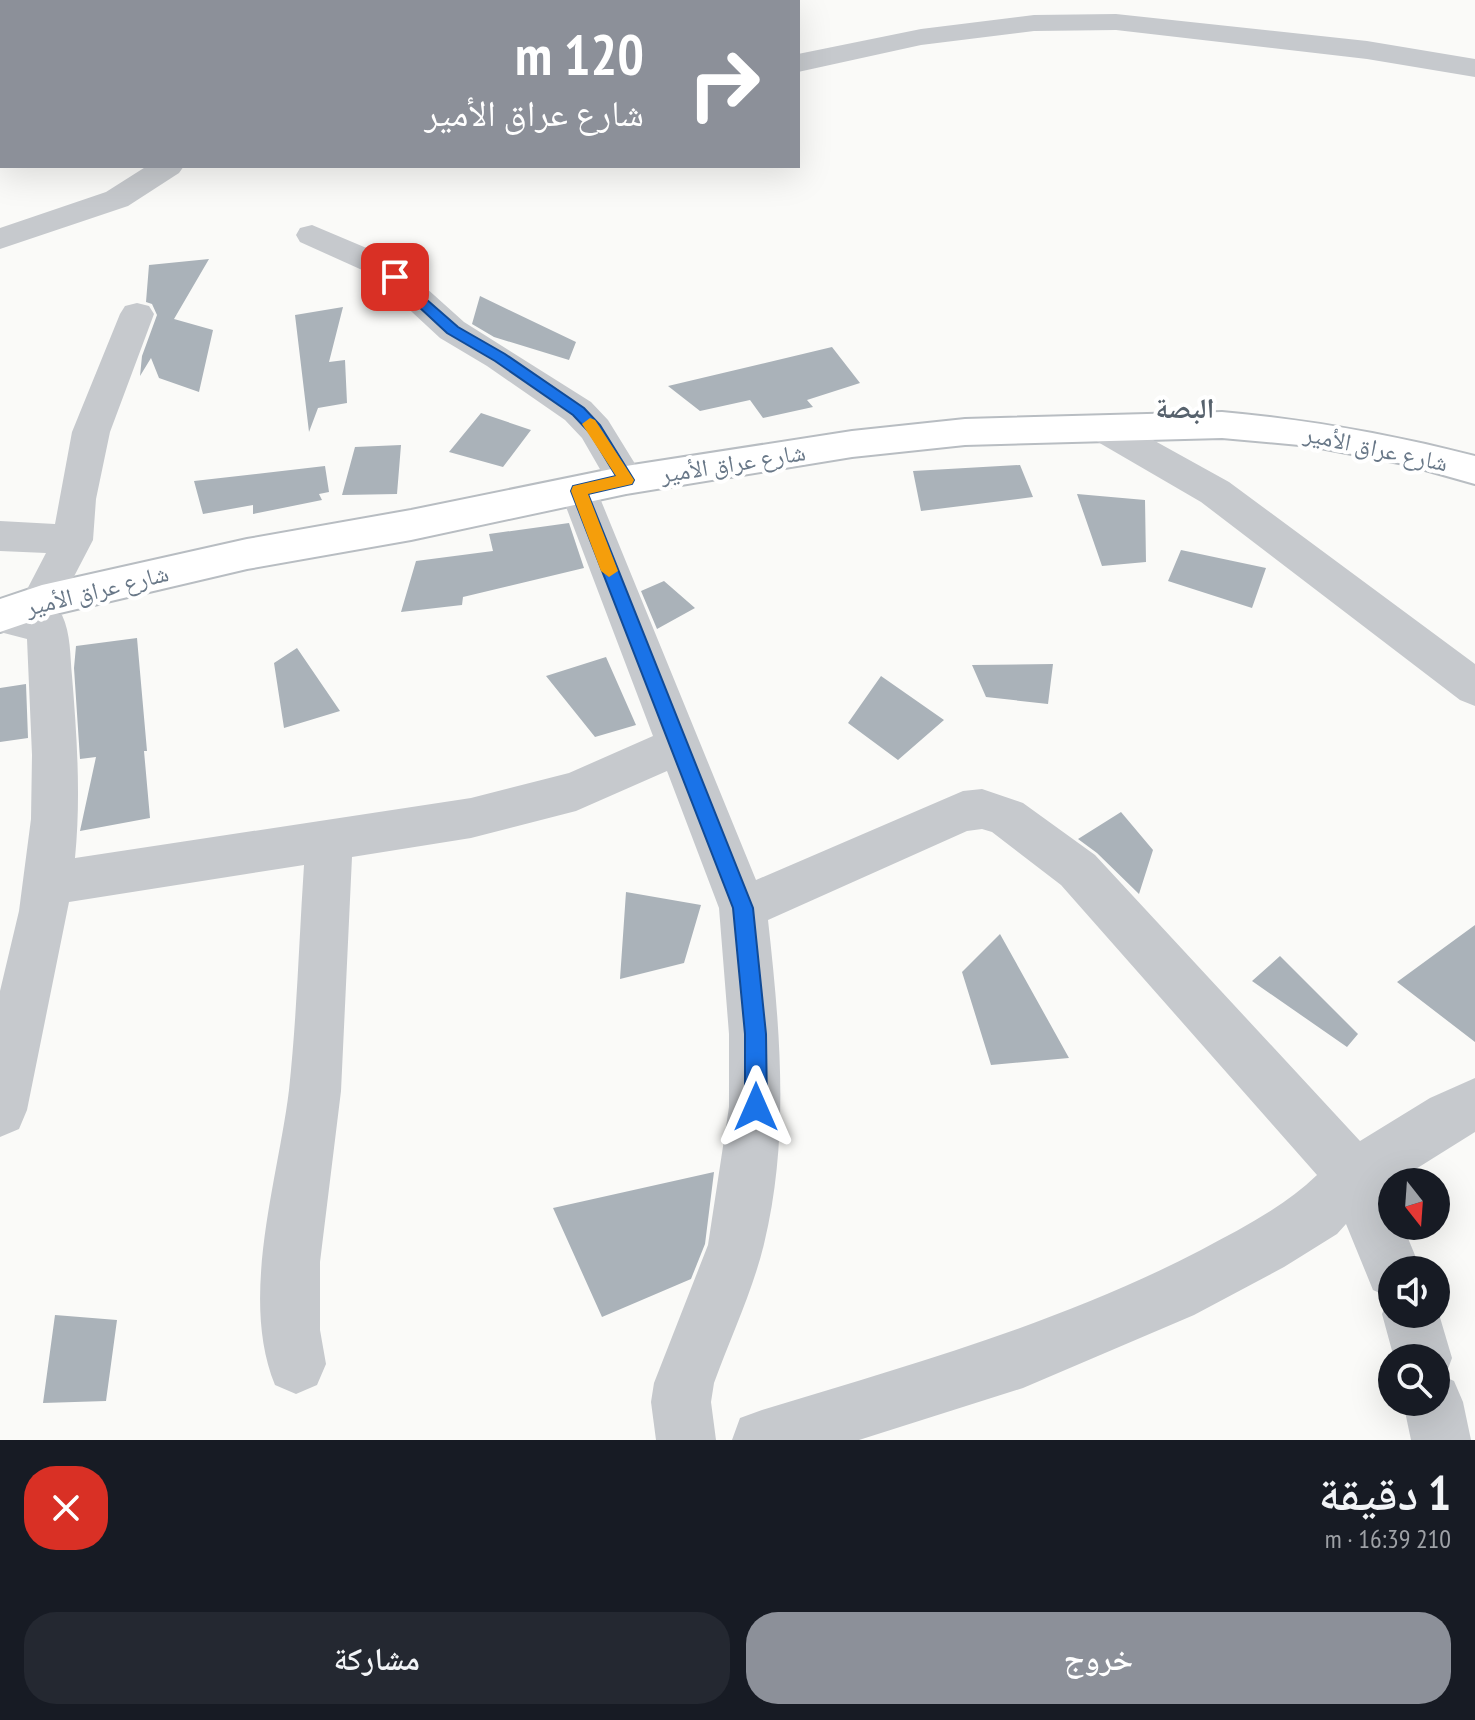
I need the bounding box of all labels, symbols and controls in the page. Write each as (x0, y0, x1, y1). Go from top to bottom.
text: 120 m (515, 18, 644, 90)
icon: right (672, 32, 776, 136)
text: شارع عراق الأمير (425, 89, 644, 136)
pin (361, 243, 429, 311)
icon: arrive (373, 255, 417, 299)
district label: البصة (1156, 389, 1214, 426)
street label: شارع عراق الأمير (1300, 417, 1451, 478)
street label: شارع عراق الأمير (657, 436, 808, 490)
street label: شارع عراق الأمير (21, 557, 172, 623)
position arrow (714, 1065, 798, 1149)
north arrow (1378, 1168, 1450, 1240)
map controls (1378, 1168, 1450, 1416)
button: sound (1378, 1256, 1450, 1328)
button: search (1378, 1344, 1450, 1416)
text: 1 دقيقة (1318, 1461, 1451, 1523)
button: close (24, 1466, 108, 1550)
text: 210 m · 16:39 (1325, 1522, 1451, 1555)
button: مشاركة (24, 1612, 730, 1704)
button: خروج (746, 1612, 1451, 1704)

